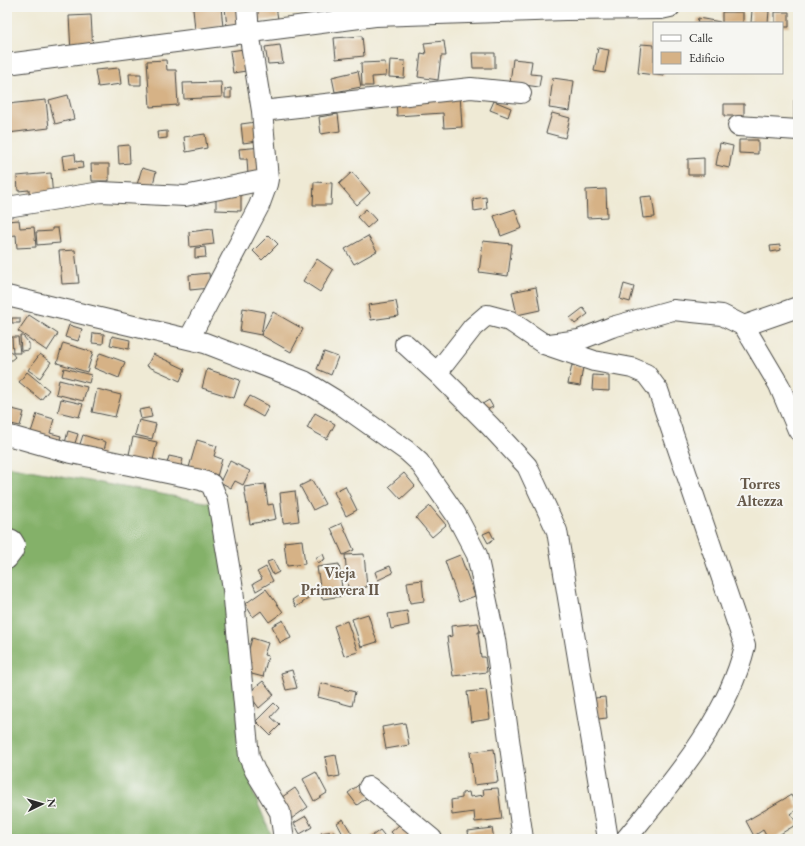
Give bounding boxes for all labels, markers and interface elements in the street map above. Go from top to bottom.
legend [653,22,783,74]
text: Calle [689,30,713,46]
text: Edificio [689,50,725,66]
district label: Torres Altezza [736,474,784,510]
district label: Vieja Primavera II [301,563,380,599]
north arrow [22,784,62,824]
text: N [45,798,59,808]

